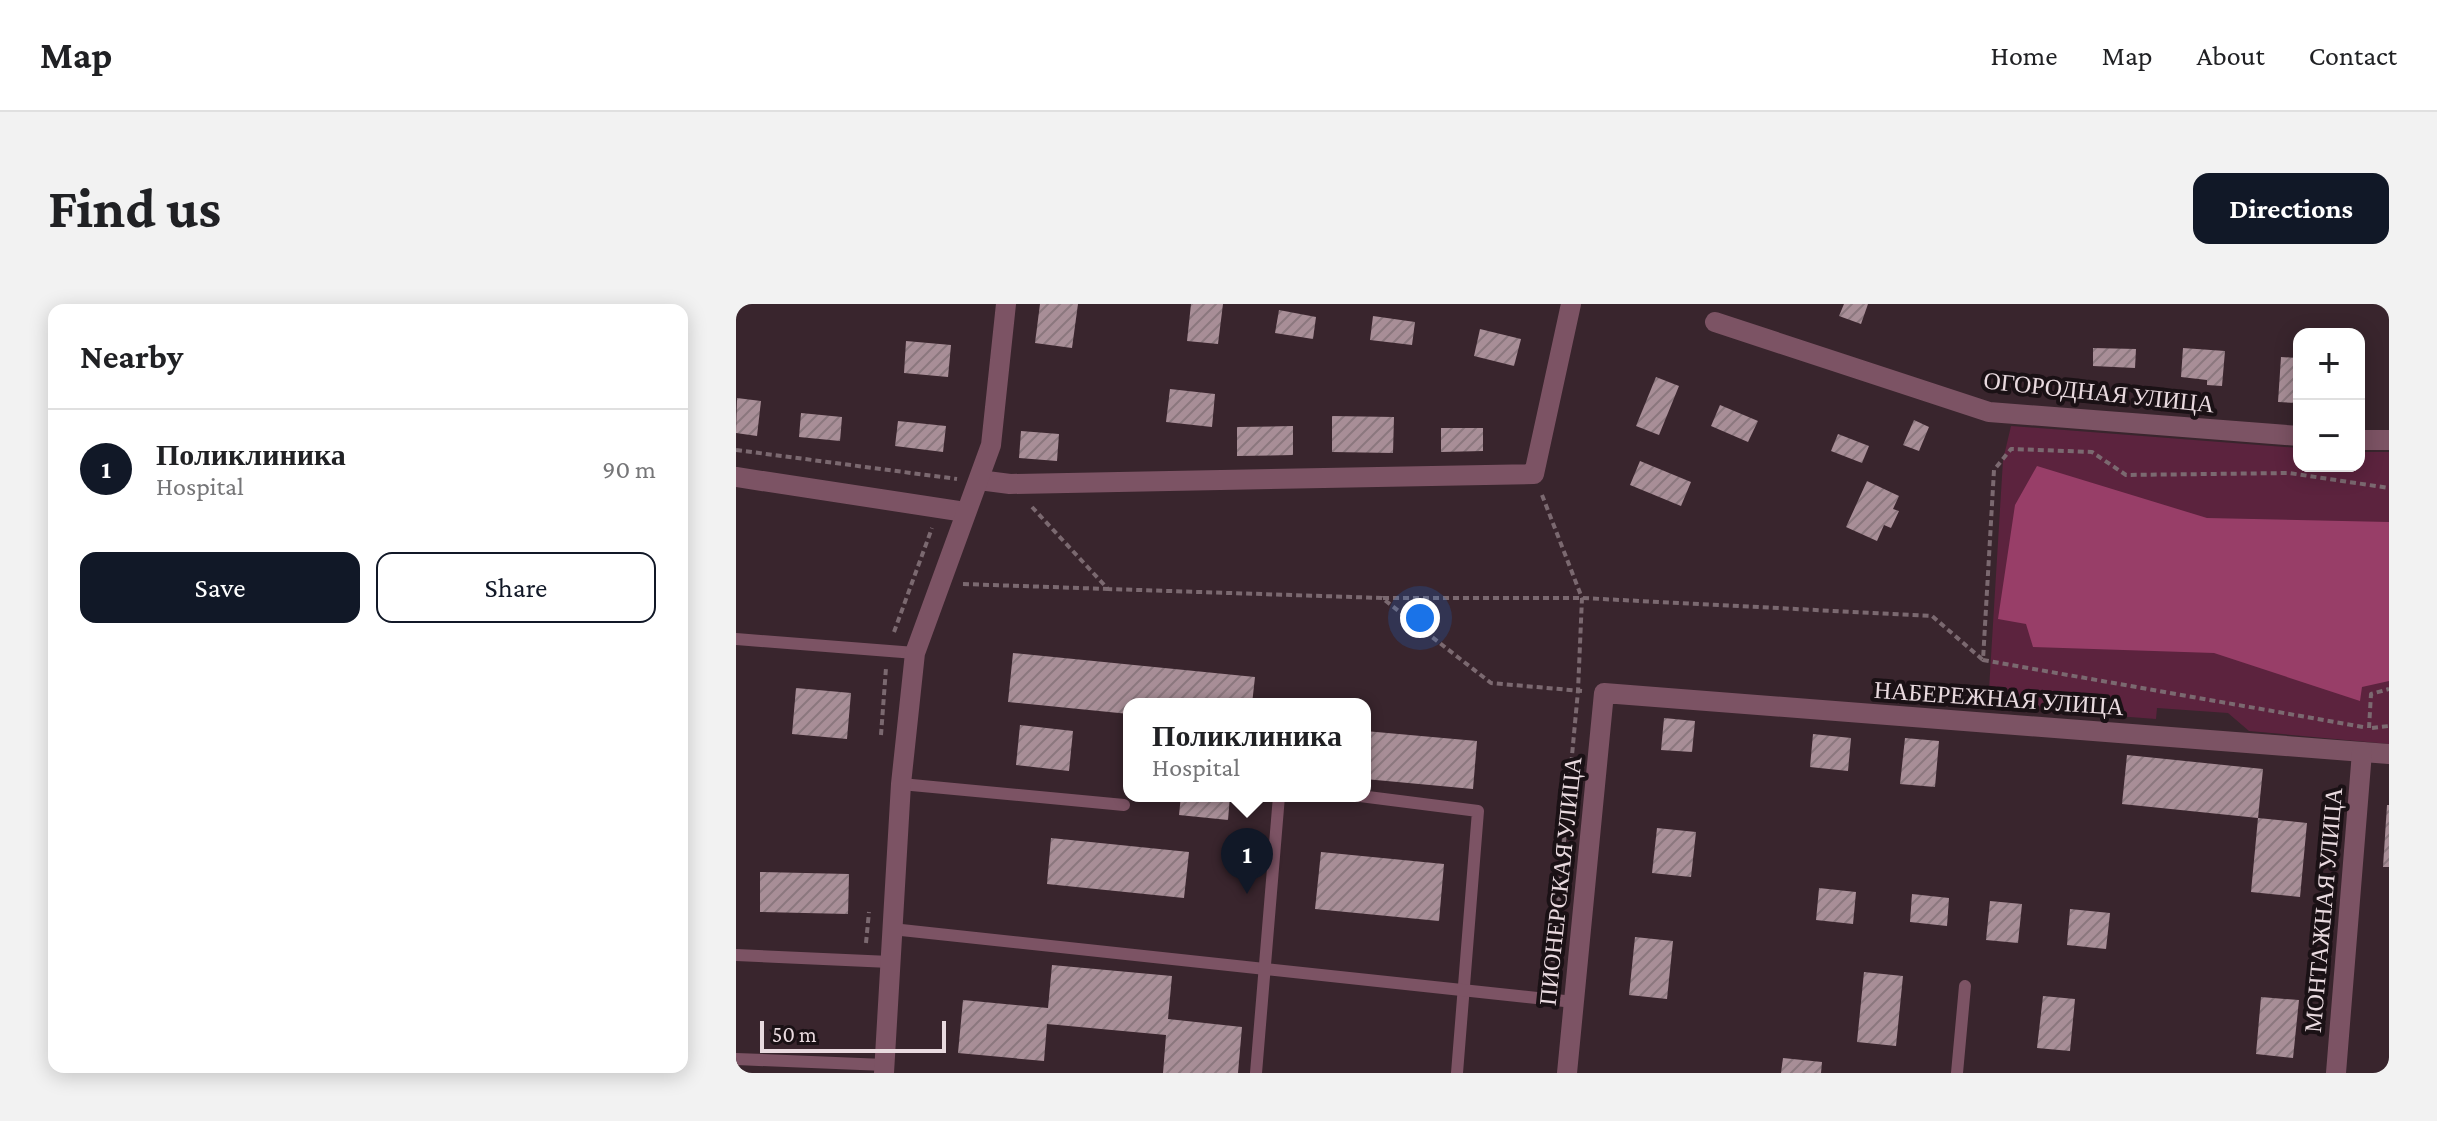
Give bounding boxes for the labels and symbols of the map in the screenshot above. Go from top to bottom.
street label: ОГОРОДНАЯ УЛИЦА [1982,366,2216,418]
your location [1400,598,1440,638]
street label: НАБЕРЕЖНАЯ УЛИЦА [1873,676,2125,720]
street label: ПИОНЕРСКАЯ УЛИЦА [1534,755,1587,1007]
street label: МОНТАЖНАЯ УЛИЦА [2299,786,2347,1034]
pin: 1 [1221,828,1273,894]
scale bar [760,1017,946,1053]

